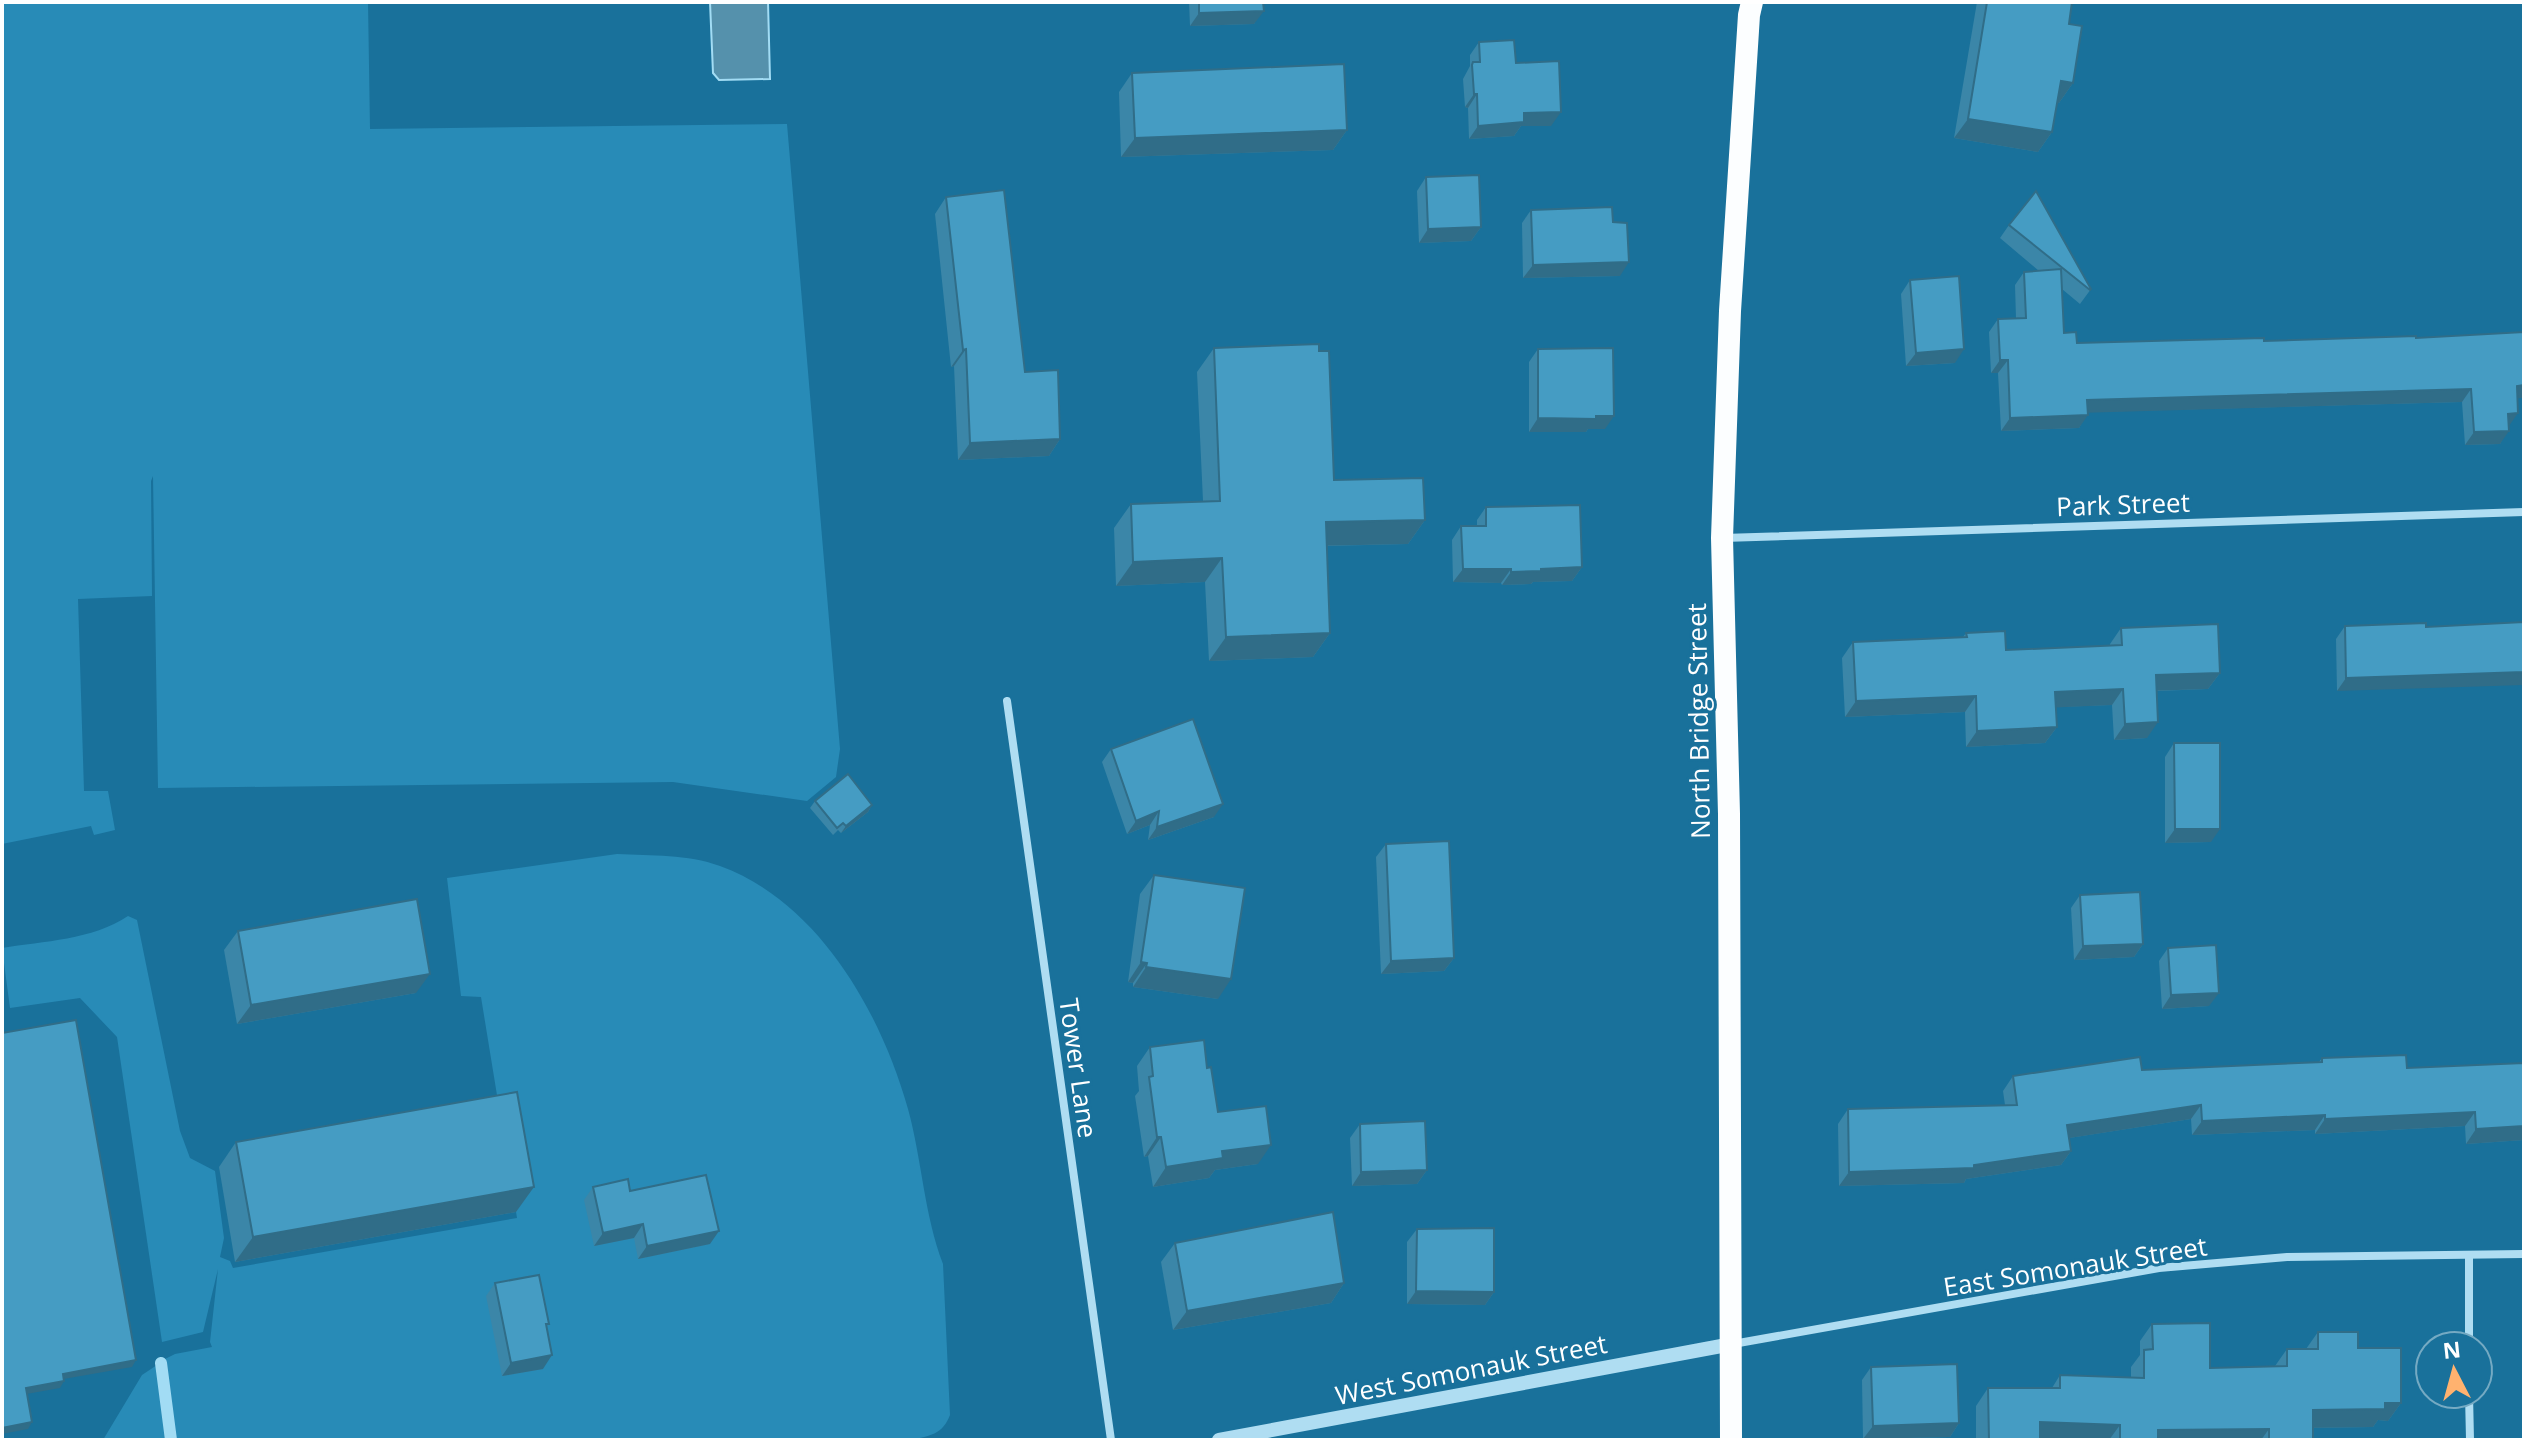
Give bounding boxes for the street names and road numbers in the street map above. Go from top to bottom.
street label: Park Street [2056,484,2190,524]
street label: North Bridge Street [1678,603,1718,839]
street label: Tower Lane [1051,996,1107,1140]
street label: East Somonauk Street [1941,1227,2209,1305]
street label: West Somonauk Street [1332,1325,1610,1413]

